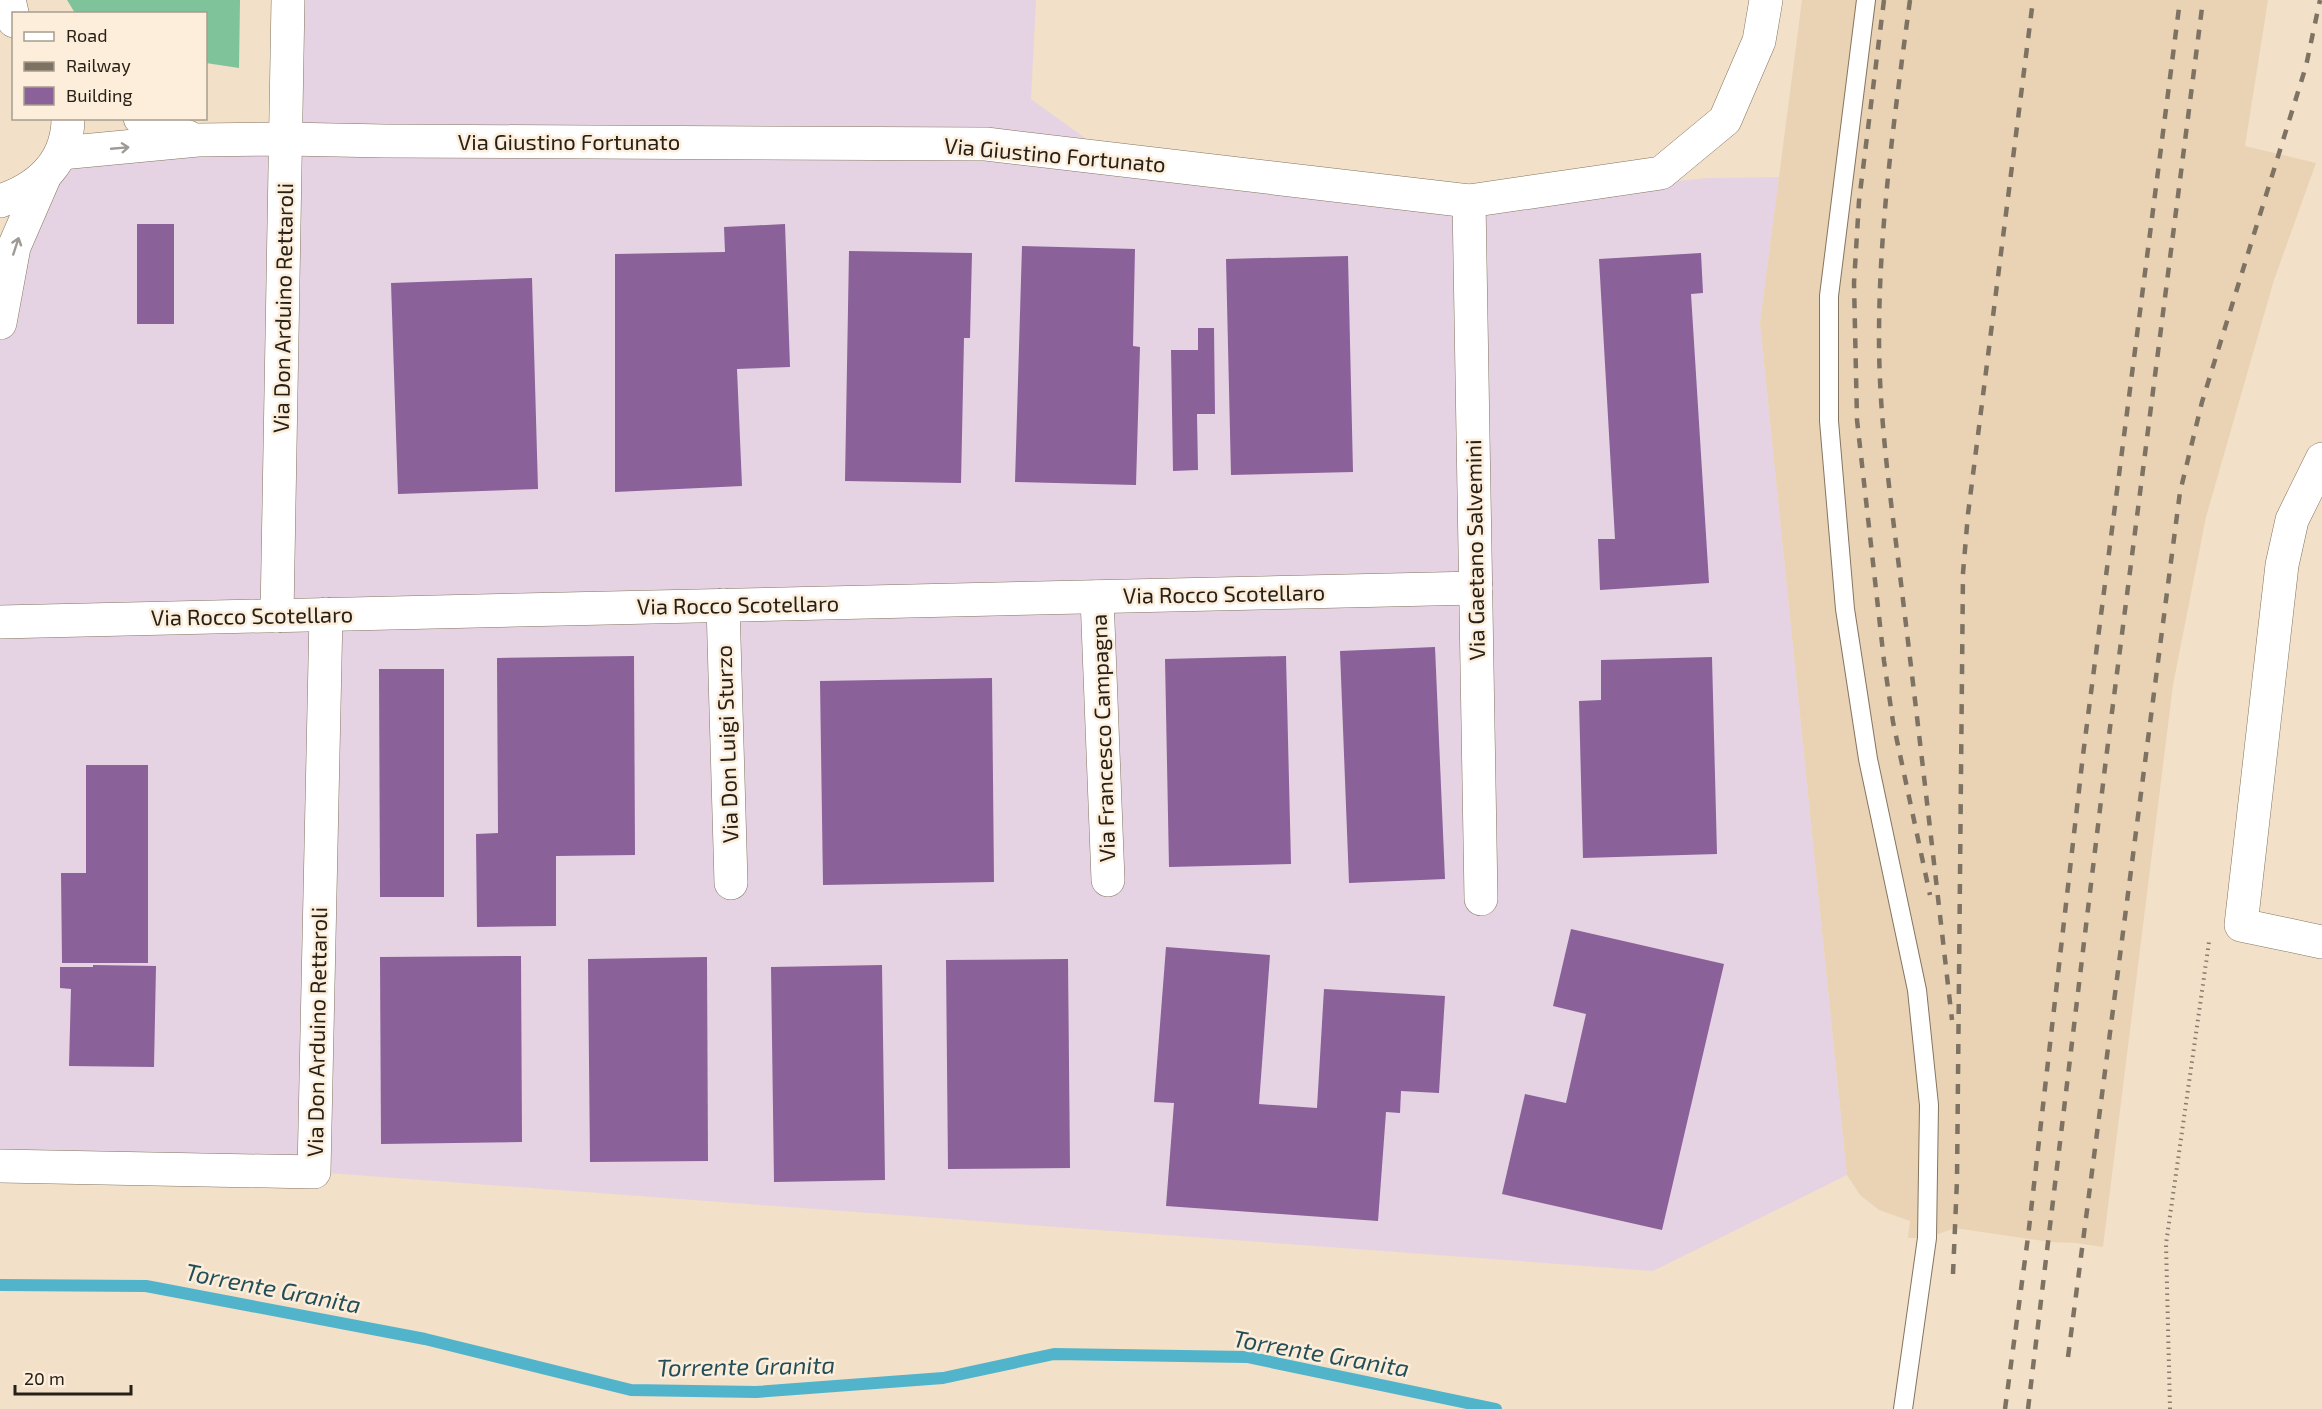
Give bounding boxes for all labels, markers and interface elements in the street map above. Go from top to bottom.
legend [12,12,207,120]
text: Road [66,24,107,46]
text: Railway [66,54,131,76]
text: Building [66,84,133,106]
street label: Via Giustino Fortunato [458,128,680,154]
street label: Via Giustino Fortunato [943,131,1167,177]
one-way arrow [109,142,129,153]
street label: Via Don Arduino Rettaroli [267,183,297,433]
one-way arrow [11,237,22,256]
street label: Via Gaetano Salvemini [1459,439,1489,661]
street label: Via Rocco Scotellaro [1123,578,1325,608]
street label: Via Rocco Scotellaro [637,589,839,619]
street label: Via Rocco Scotellaro [151,600,353,630]
street label: Via Francesco Campagna [1085,613,1119,863]
street label: Via Don Luigi Sturzo [710,645,742,844]
street label: Via Don Arduino Rettaroli [301,907,331,1157]
water label: Torrente Granita [183,1256,364,1319]
water label: Torrente Granita [1231,1323,1412,1382]
water label: Torrente Granita [657,1349,835,1382]
scale bar [15,1358,130,1396]
text: 20 m [24,1367,65,1389]

